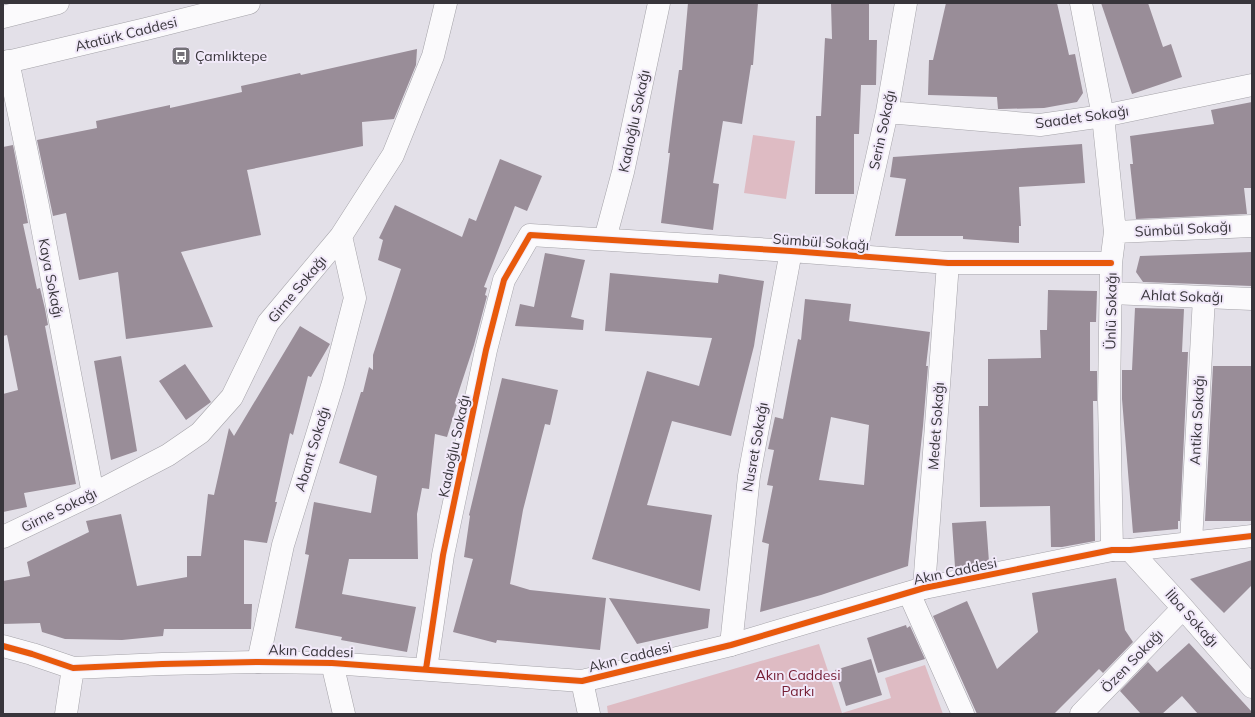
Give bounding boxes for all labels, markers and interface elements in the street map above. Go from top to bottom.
street label: Atatürk Caddesi [73,13,179,55]
bus stop icon: Çamlıktepe [170,45,192,67]
place label: Çamlıktepe [195,47,267,65]
street label: Kadıoğlu Sokağı [614,68,654,174]
street label: Serin Sokağı [865,89,899,171]
street label: Saadet Sokağı [1034,102,1130,132]
street label: Sümbül Sokağı [1134,217,1232,241]
street label: Sümbül Sokağı [772,230,870,254]
street label: Kaya Sokağı [34,237,68,319]
street label: Girne Sokağı [264,252,330,326]
street label: Ünlü Sokağı [1101,272,1121,350]
street label: Ahlat Sokağı [1140,286,1224,306]
street label: Antika Sokağı [1186,375,1208,465]
street label: Medet Sokağı [924,381,948,471]
street label: Kadıoğlu Sokağı [434,393,474,499]
street label: Nusret Sokağı [738,401,772,493]
street label: Abant Sokağı [291,404,333,494]
street label: Girne Sokağı [18,484,100,536]
street label: Akın Caddesi [911,553,999,589]
street label: İlba Sokağı [1161,585,1223,651]
street label: Özen Sokağı [1097,625,1167,697]
street label: Akın Caddesi [587,638,673,676]
street label: Akın Caddesi [268,641,354,661]
park label: Akın Caddesi Parkı [755,666,841,700]

